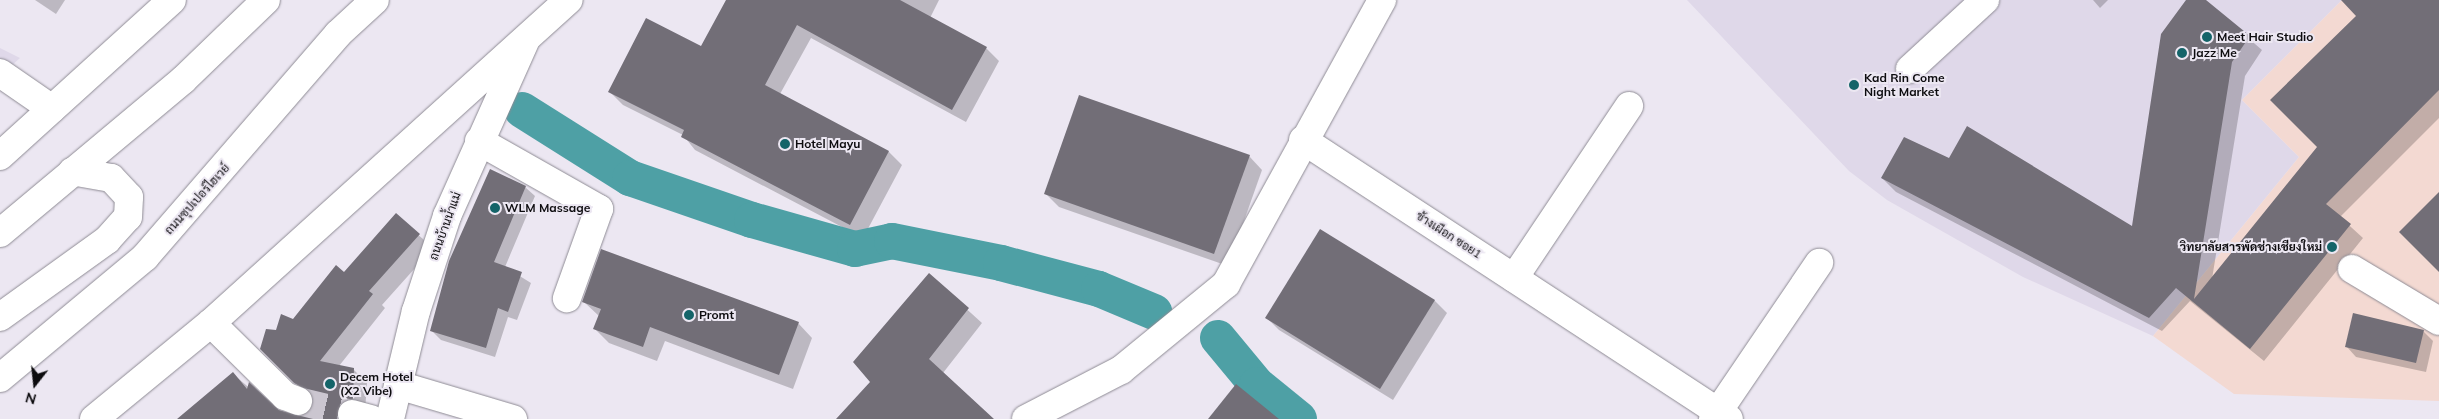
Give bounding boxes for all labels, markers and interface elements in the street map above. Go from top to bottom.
place label: Meet Hair Studio [2217,30,2313,44]
marker: Meet Hair Studio [2201,31,2213,43]
place label: Jazz Me [2192,46,2237,60]
marker: Jazz Me [2176,47,2188,59]
place label: Kad Rin Come Night Market [1864,71,1945,99]
marker: Kad Rin Come Night Market [1848,79,1860,91]
place label: Hotel Mayu [795,137,860,151]
marker: Hotel Mayu [779,138,791,150]
street label: ถนนซุปเปอร์ไฮเวย์ [161,161,233,237]
street label: ถนนบ้านน้ำแม่ [426,190,464,262]
place label: WLM Massage [505,201,590,215]
marker: WLM Massage [489,202,501,214]
street label: ช้างเผือก ซอย1 [1413,208,1485,262]
place label: วิทยาลัยสารพัดช่างเชียงใหม่ [2180,240,2322,254]
marker: วิทยาลัยสารพัดช่างเชียงใหม่ [2326,241,2338,253]
place label: Promt [699,308,734,322]
marker: Promt [683,309,695,321]
north arrow [10,359,60,409]
place label: Decem Hotel (X2 Vibe) [340,370,413,398]
marker: Decem Hotel (X2 Vibe) [324,378,336,390]
text: N [23,388,38,409]

